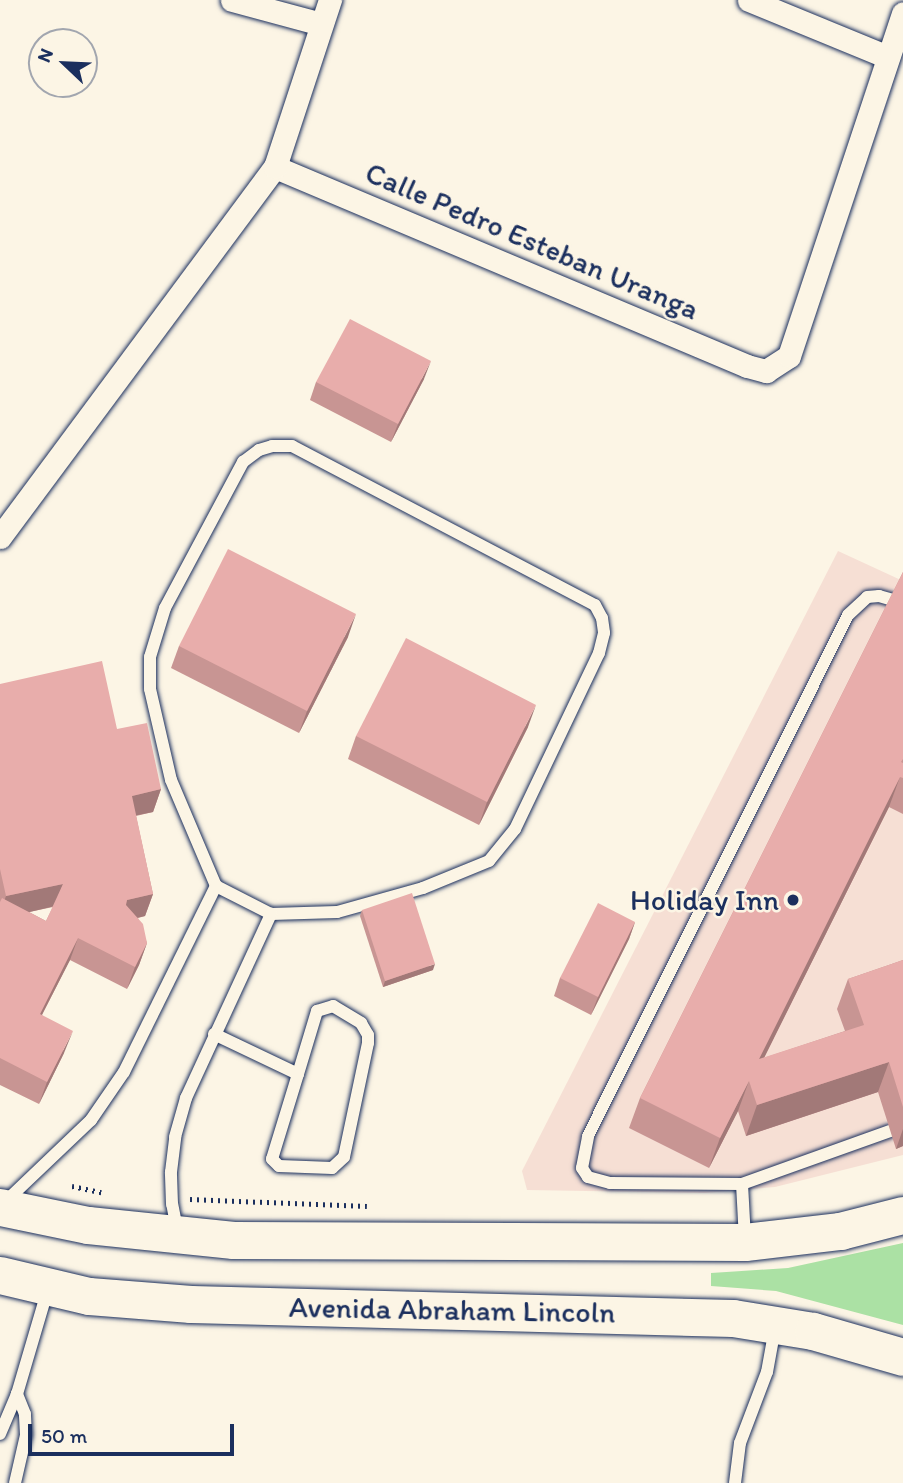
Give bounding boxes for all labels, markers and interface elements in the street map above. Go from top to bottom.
north arrow [28,28,98,98]
text: N [32,45,58,66]
street label: Calle Pedro Esteban Uranga [361,155,703,327]
place label: Holiday Inn [630,882,779,918]
marker: Holiday Inn [785,892,801,908]
street label: Avenida Abraham Lincoln [288,1289,616,1331]
scale bar [32,1410,238,1454]
text: 50 m [41,1423,87,1448]

